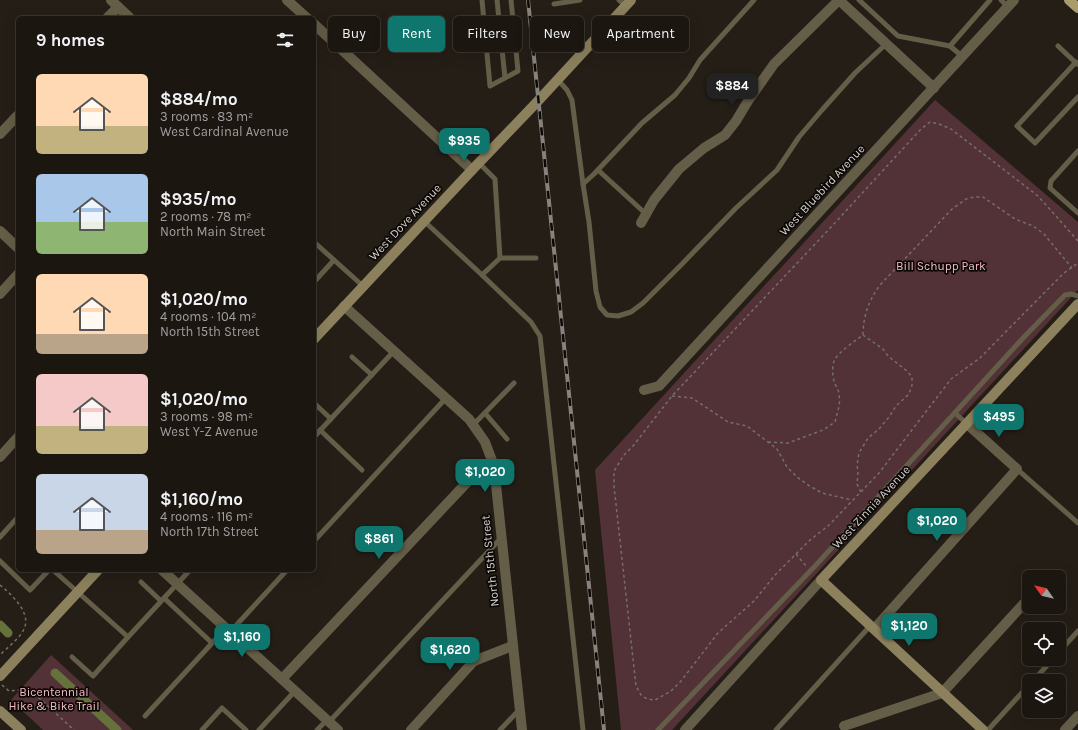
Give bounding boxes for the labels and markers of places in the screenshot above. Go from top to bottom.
pin: $884 [708,73,756,107]
pin: $935 [440,128,488,162]
pin: $495 [975,404,1023,438]
pin: $1,020 [452,459,518,493]
pin: $1,020 [904,508,970,542]
pin: $861 [355,526,403,560]
pin: $1,120 [876,613,942,647]
pin: $1,160 [209,624,275,658]
pin: $1,620 [417,637,483,671]

